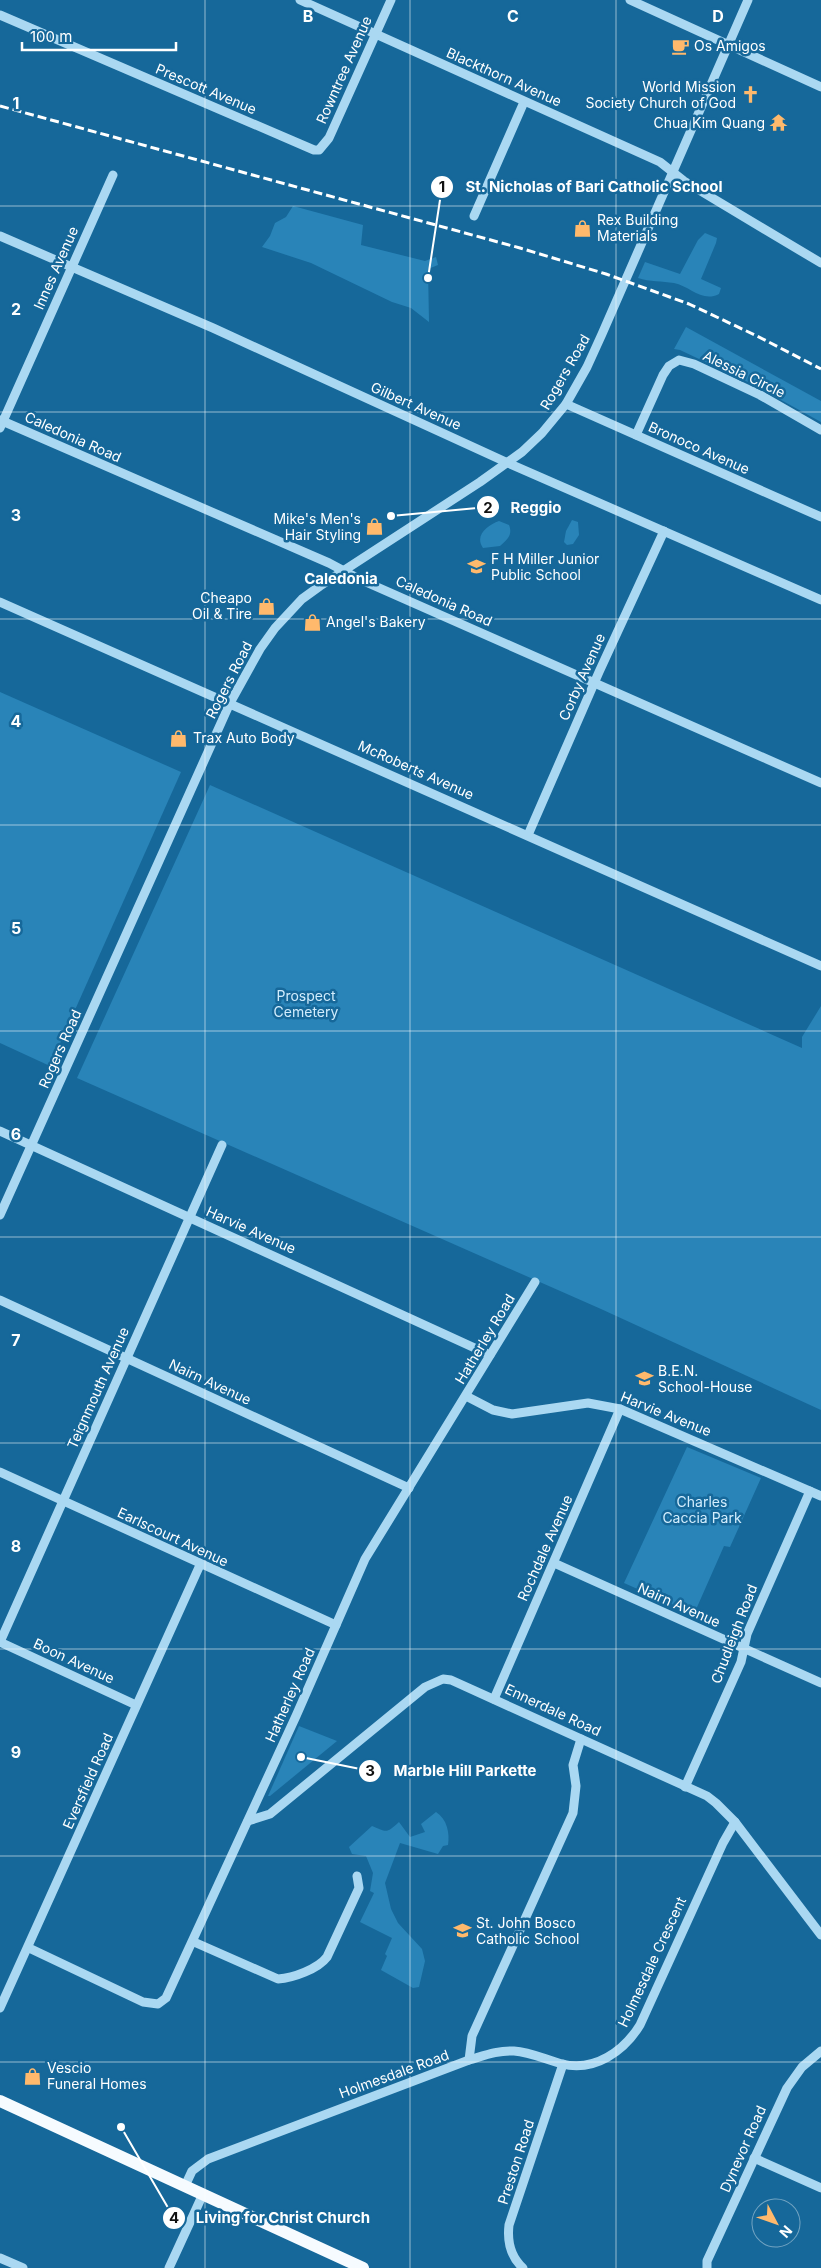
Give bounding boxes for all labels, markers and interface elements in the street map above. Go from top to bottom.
text: B [303,6,313,26]
text: C [507,6,519,26]
text: D [712,6,724,26]
street label: Rowntree Avenue [312,13,375,126]
scale bar [22,20,176,52]
text: 100 m [30,27,72,46]
cafe icon: Os Amigos [670,36,690,56]
place label: Os Amigos [694,37,766,54]
street label: Blackthorn Avenue [444,44,564,110]
street label: Prescott Avenue [153,60,259,117]
place label: World Mission Society Church of God [585,78,736,111]
church icon: World Mission Society Church of God [740,85,760,105]
text: 1 [13,93,19,113]
temple icon: Chua Kim Quang [769,113,789,133]
place label: Chua Kim Quang [653,114,765,131]
callout: St. Nicholas of Bari Catholic School [430,172,732,202]
text: 1 [439,177,445,196]
text: St. Nicholas of Bari Catholic School [465,177,723,196]
place label: Rex Building Materials [597,211,678,244]
shop icon: Rex Building Materials [573,218,593,238]
street label: Innes Avenue [30,224,81,312]
text: 2 [11,299,21,319]
street label: Rogers Road [536,331,593,413]
street label: Alessia Circle [700,346,788,401]
street label: Gilbert Avenue [368,378,464,433]
street label: Caledonia Road [22,408,124,465]
street label: Bronoco Avenue [646,418,752,477]
callout: Reggio [476,492,572,522]
text: 2 [483,498,493,517]
text: Reggio [511,498,561,517]
text: 3 [11,505,21,525]
place label: Mike's Men's Hair Styling [273,510,361,543]
shop icon: Mike's Men's Hair Styling [365,517,385,537]
place label: F H Miller Junior Public School [491,550,599,583]
school or university icon: F H Miller Junior Public School [467,557,487,577]
district label: Caledonia [304,569,378,588]
street label: Caledonia Road [393,572,495,629]
place label: Cheapo Oil & Tire [192,589,252,622]
shop icon: Cheapo Oil & Tire [256,596,276,616]
shop icon: Angel's Bakery [302,612,322,632]
place label: Angel's Bakery [326,613,426,630]
street label: Corby Avenue [555,631,608,723]
street label: Rogers Road [202,638,255,721]
text: 4 [11,711,22,731]
shop icon: Trax Auto Body [169,728,189,748]
place label: Trax Auto Body [193,729,295,746]
street label: McRoberts Avenue [356,736,477,803]
text: 5 [11,918,21,938]
park label: Prospect Cemetery [274,987,339,1020]
street label: Rogers Road [35,1007,84,1091]
text: 6 [11,1124,21,1144]
street label: Harvie Avenue [204,1202,299,1257]
street label: Hatherley Road [451,1291,518,1387]
street label: Teignmouth Avenue [63,1324,132,1451]
text: 7 [11,1330,21,1350]
street label: Nairn Avenue [166,1355,254,1408]
place label: B.E.N. School-House [658,1362,753,1395]
school or university icon: B.E.N. School-House [634,1369,654,1389]
street label: Harvie Avenue [618,1388,714,1439]
street label: Rochdale Avenue [513,1492,576,1604]
park label: Charles Caccia Park [662,1493,742,1526]
street label: Earlscourt Avenue [115,1503,231,1570]
text: 8 [11,1536,21,1556]
street label: Nairn Avenue [635,1579,723,1630]
street label: Chudleigh Road [707,1582,760,1686]
street label: Boon Avenue [31,1634,117,1687]
street label: Hatherley Road [261,1645,318,1745]
street label: Ennerdale Road [503,1680,604,1739]
street label: Eversfield Road [59,1730,116,1831]
text: 9 [11,1742,21,1762]
callout: Marble Hill Parkette [358,1756,546,1786]
text: 3 [365,1761,375,1780]
text: Marble Hill Parkette [393,1761,537,1780]
street label: Holmesdale Crescent [614,1894,689,2030]
place label: St. John Bosco Catholic School [476,1914,580,1947]
school or university icon: St. John Bosco Catholic School [452,1921,472,1941]
street label: Holmesdale Road [337,2046,451,2101]
place label: Vescio Funeral Homes [47,2059,147,2092]
shop icon: Vescio Funeral Homes [23,2066,43,2086]
street label: Dynevor Road [716,2103,769,2195]
street label: Preston Road [494,2117,537,2206]
north arrow [751,2198,801,2248]
callout: Living for Christ Church [161,2203,381,2233]
text: 4 [169,2208,179,2227]
text: Living for Christ Church [196,2208,370,2227]
text: N [776,2222,796,2241]

